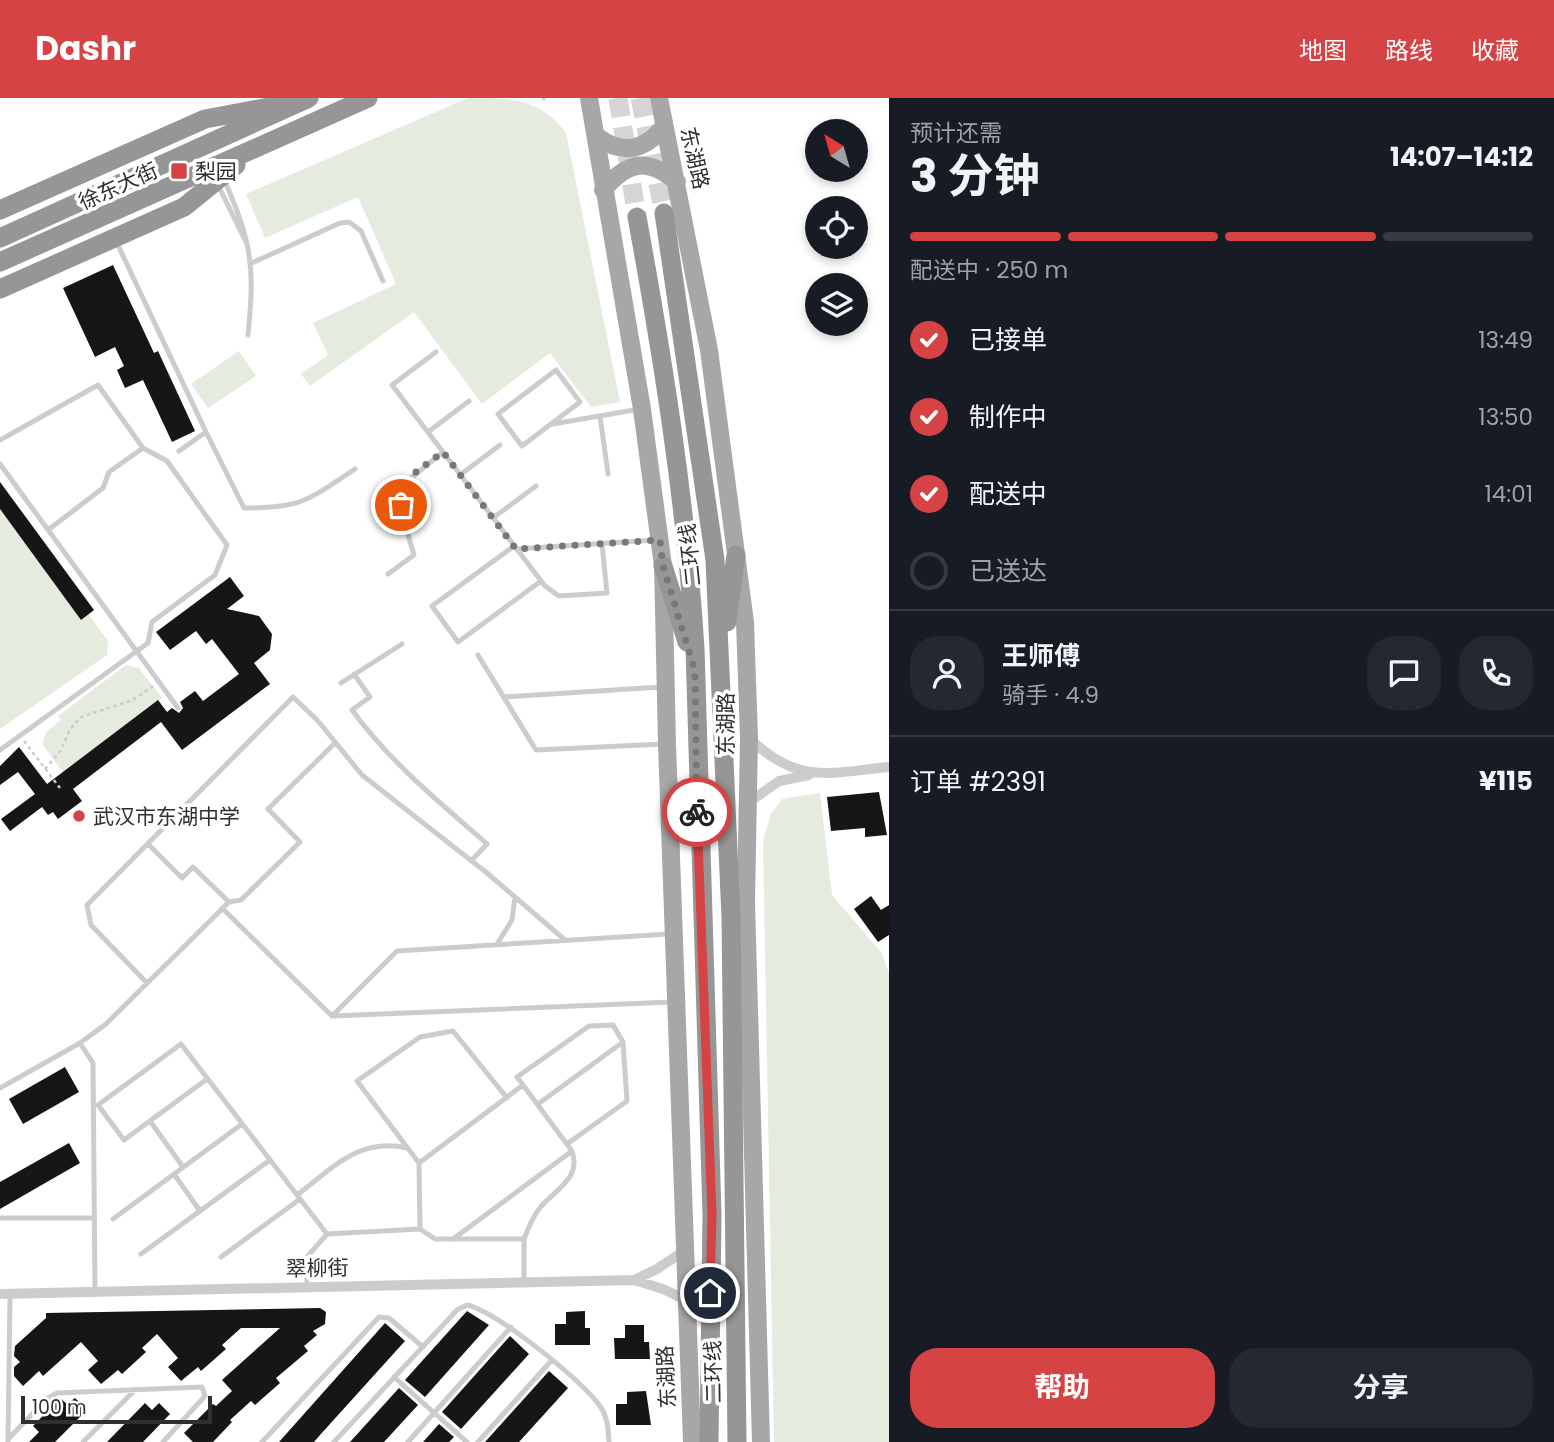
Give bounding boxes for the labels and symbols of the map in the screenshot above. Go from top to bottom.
north arrow [805,119,868,182]
street label: 东湖路 [674,124,716,192]
street label: 徐东大街 [74,156,162,216]
place label: 梨园 [195,157,237,186]
marker: 梨园 [169,161,189,181]
pin [371,475,431,535]
street label: 二环线 [672,522,708,588]
street label: 东湖路 [711,693,740,756]
courier [662,777,732,847]
place label: 武汉市东湖中学 [93,802,240,831]
marker: 武汉市东湖中学 [71,808,87,824]
street label: 翠柳街 [285,1253,349,1283]
pin [680,1263,740,1323]
street label: 二环线 [698,1340,728,1404]
street label: 东湖路 [650,1345,682,1409]
scale bar [21,1393,212,1425]

